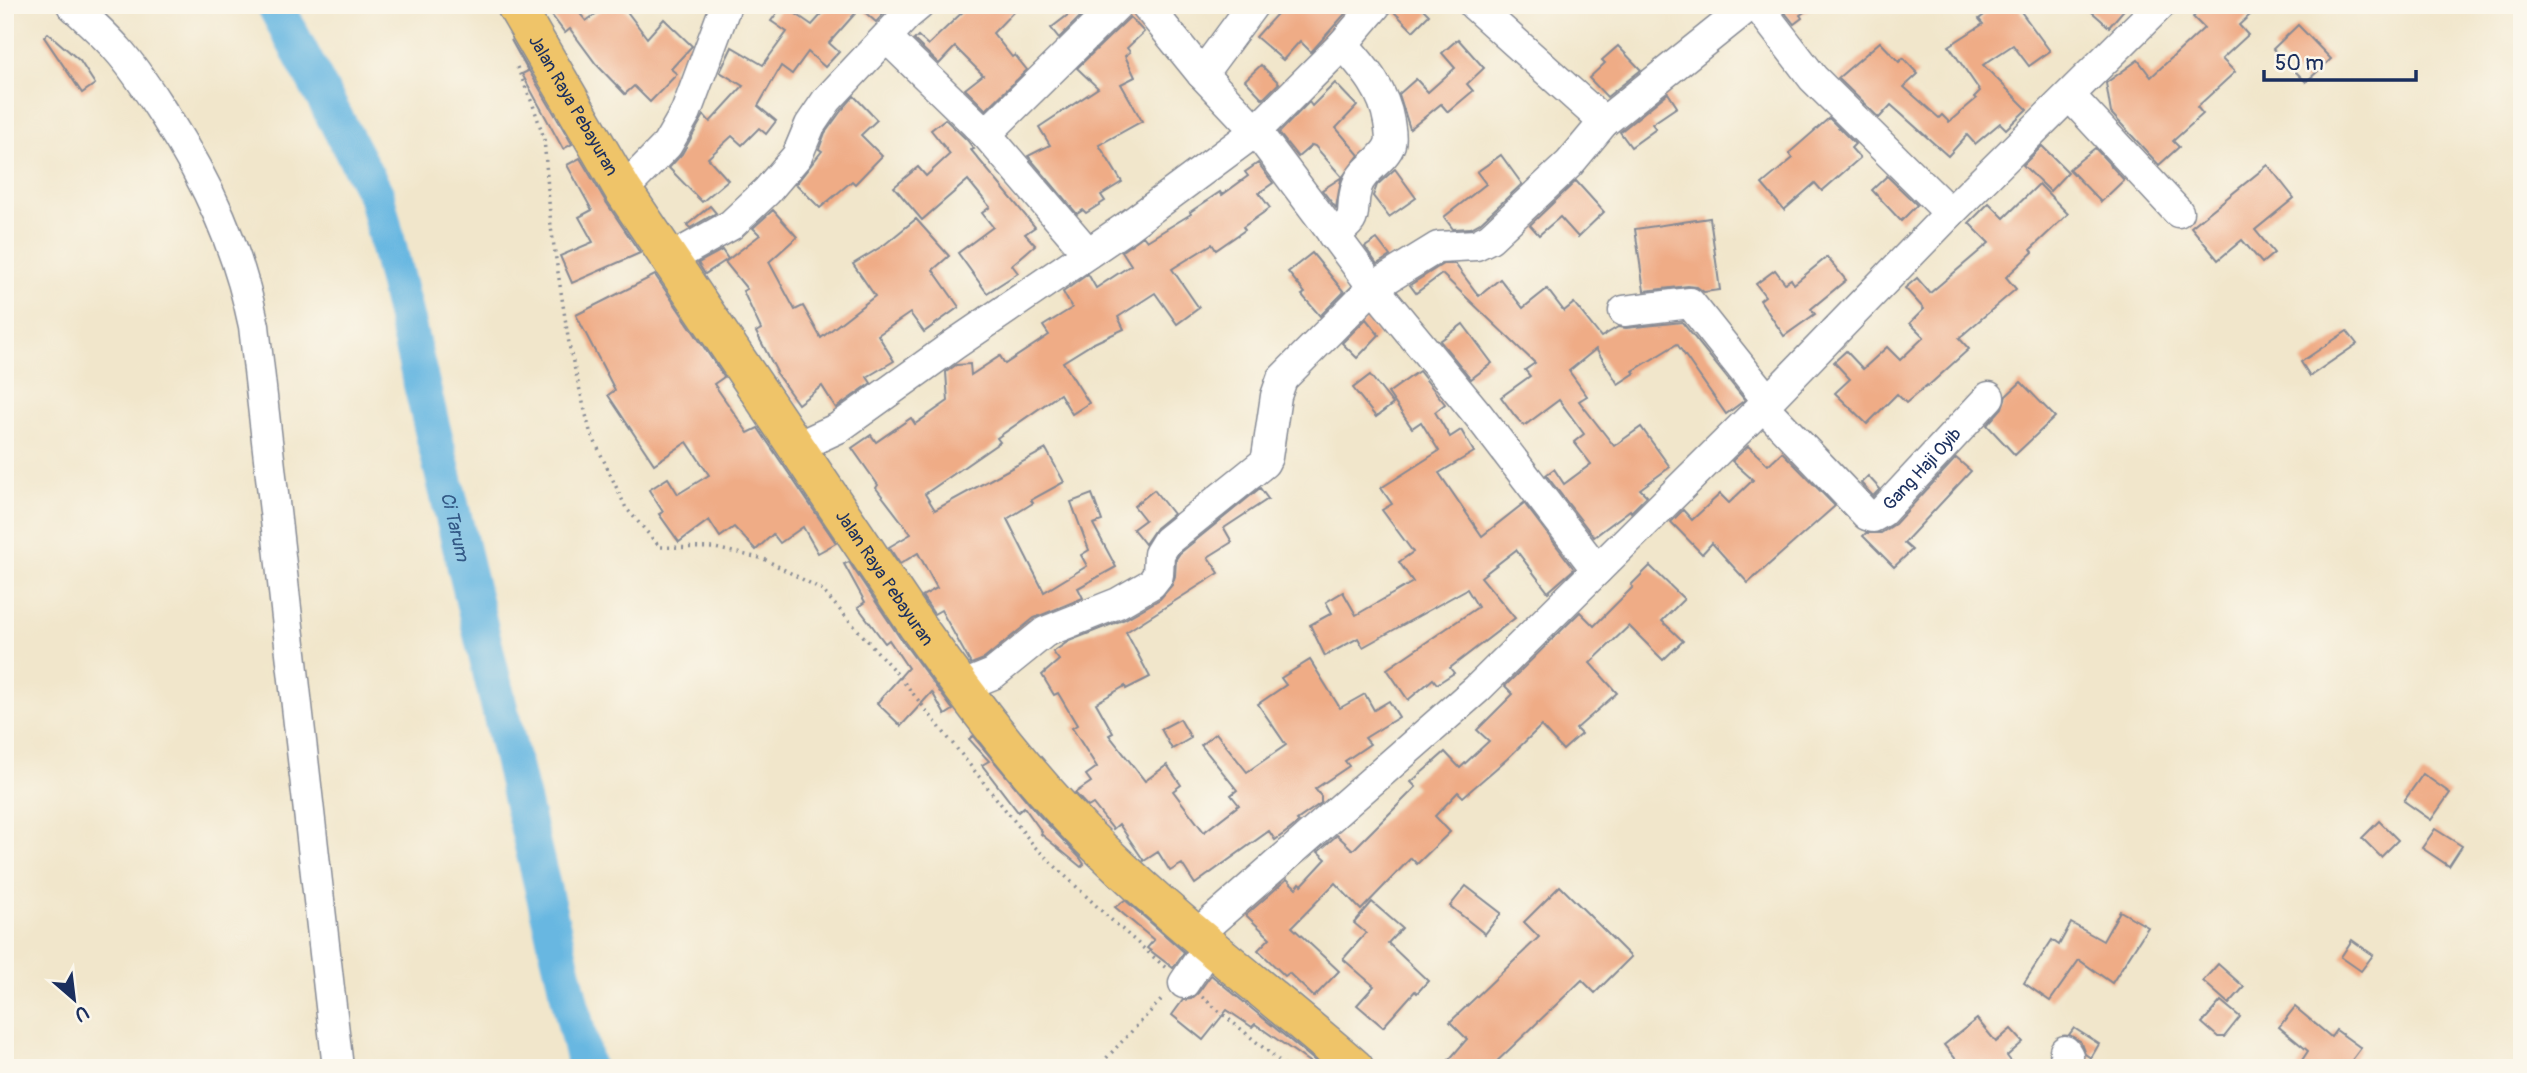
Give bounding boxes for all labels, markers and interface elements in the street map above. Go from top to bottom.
street label: Jalan Raya Pebayuran [523,31,623,180]
scale bar [2264,38,2417,82]
text: 50 m [2275,50,2324,77]
street label: Gang Haji Oyib [1878,423,1967,516]
water label: Ci Tarum [435,490,475,565]
street label: Jalan Raya Pebayuran [830,506,939,650]
north arrow [38,964,108,1034]
text: U [70,1000,93,1027]

